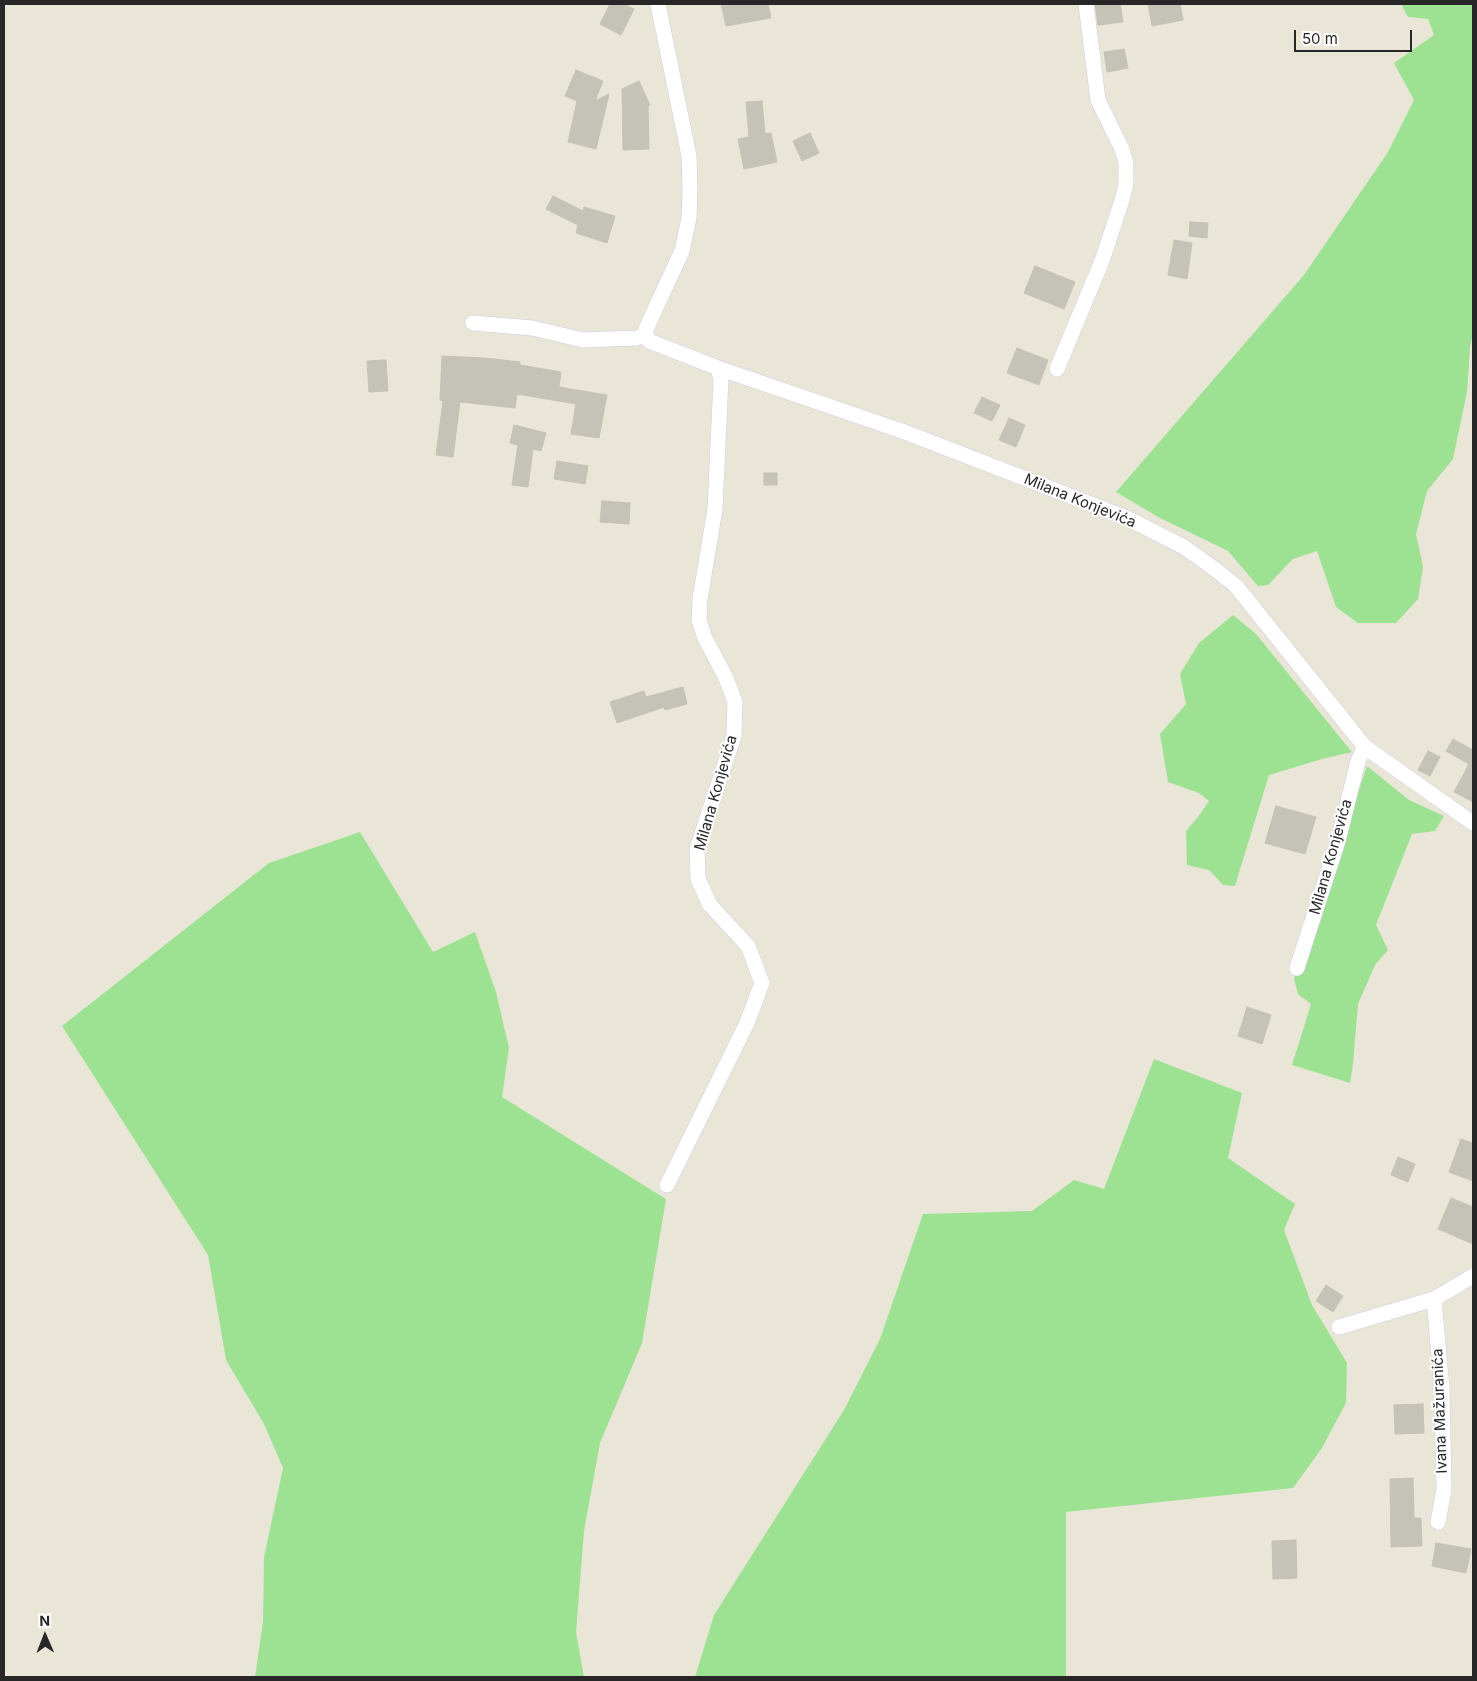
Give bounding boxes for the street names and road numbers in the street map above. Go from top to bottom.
street label: Milana Konjevića [1021,470,1139,532]
street label: Milana Konjevića [691,733,741,853]
street label: Milana Konjevića [1306,797,1356,917]
street label: Ivana Mažuranića [1429,1348,1451,1474]

